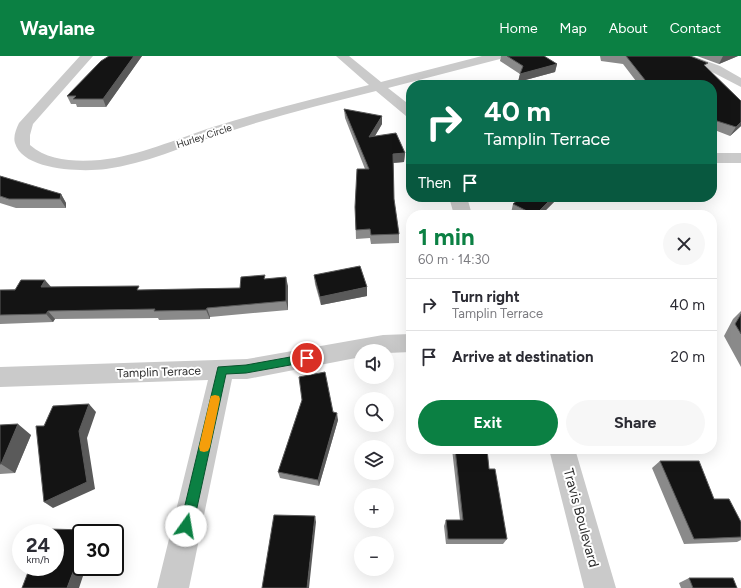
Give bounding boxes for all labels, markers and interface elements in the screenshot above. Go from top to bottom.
text: Waylane [20,17,95,40]
text: Home [499,20,538,37]
text: Map [560,20,587,37]
text: About [609,20,648,37]
text: Contact [670,20,721,37]
text: 40 m [484,94,551,128]
icon: right [418,96,470,148]
street label: Hurley Circle [175,121,234,151]
text: Tamplin Terrace [484,128,610,150]
icon: arrive [459,172,481,194]
text: Then [418,174,451,192]
text: 1 min [418,222,475,251]
button: close [663,223,705,265]
text: 60 m · 14:30 [418,252,490,267]
text: Turn right [452,288,520,306]
icon: right [418,294,440,316]
text: 40 m [670,296,705,314]
text: Tamplin Terrace [452,306,543,321]
pin [290,341,324,375]
map controls [354,344,394,576]
button: sound [354,344,394,384]
icon: arrive [418,346,440,368]
icon: arrive [296,347,318,369]
text: Arrive at destination [452,348,593,366]
text: 20 m [671,348,705,366]
street label: Tamplin Terrace [117,364,202,380]
button: search [354,392,394,432]
button: Exit [418,400,558,446]
button: Share [566,400,705,446]
button: layers [354,440,394,480]
street label: Travis Boulevard [560,467,602,569]
button: + [354,488,394,528]
position arrow [165,505,207,547]
speed limit sign: 30 [72,524,124,576]
text: 24 [26,533,50,557]
button: − [354,536,394,576]
text: km/h [27,553,49,566]

